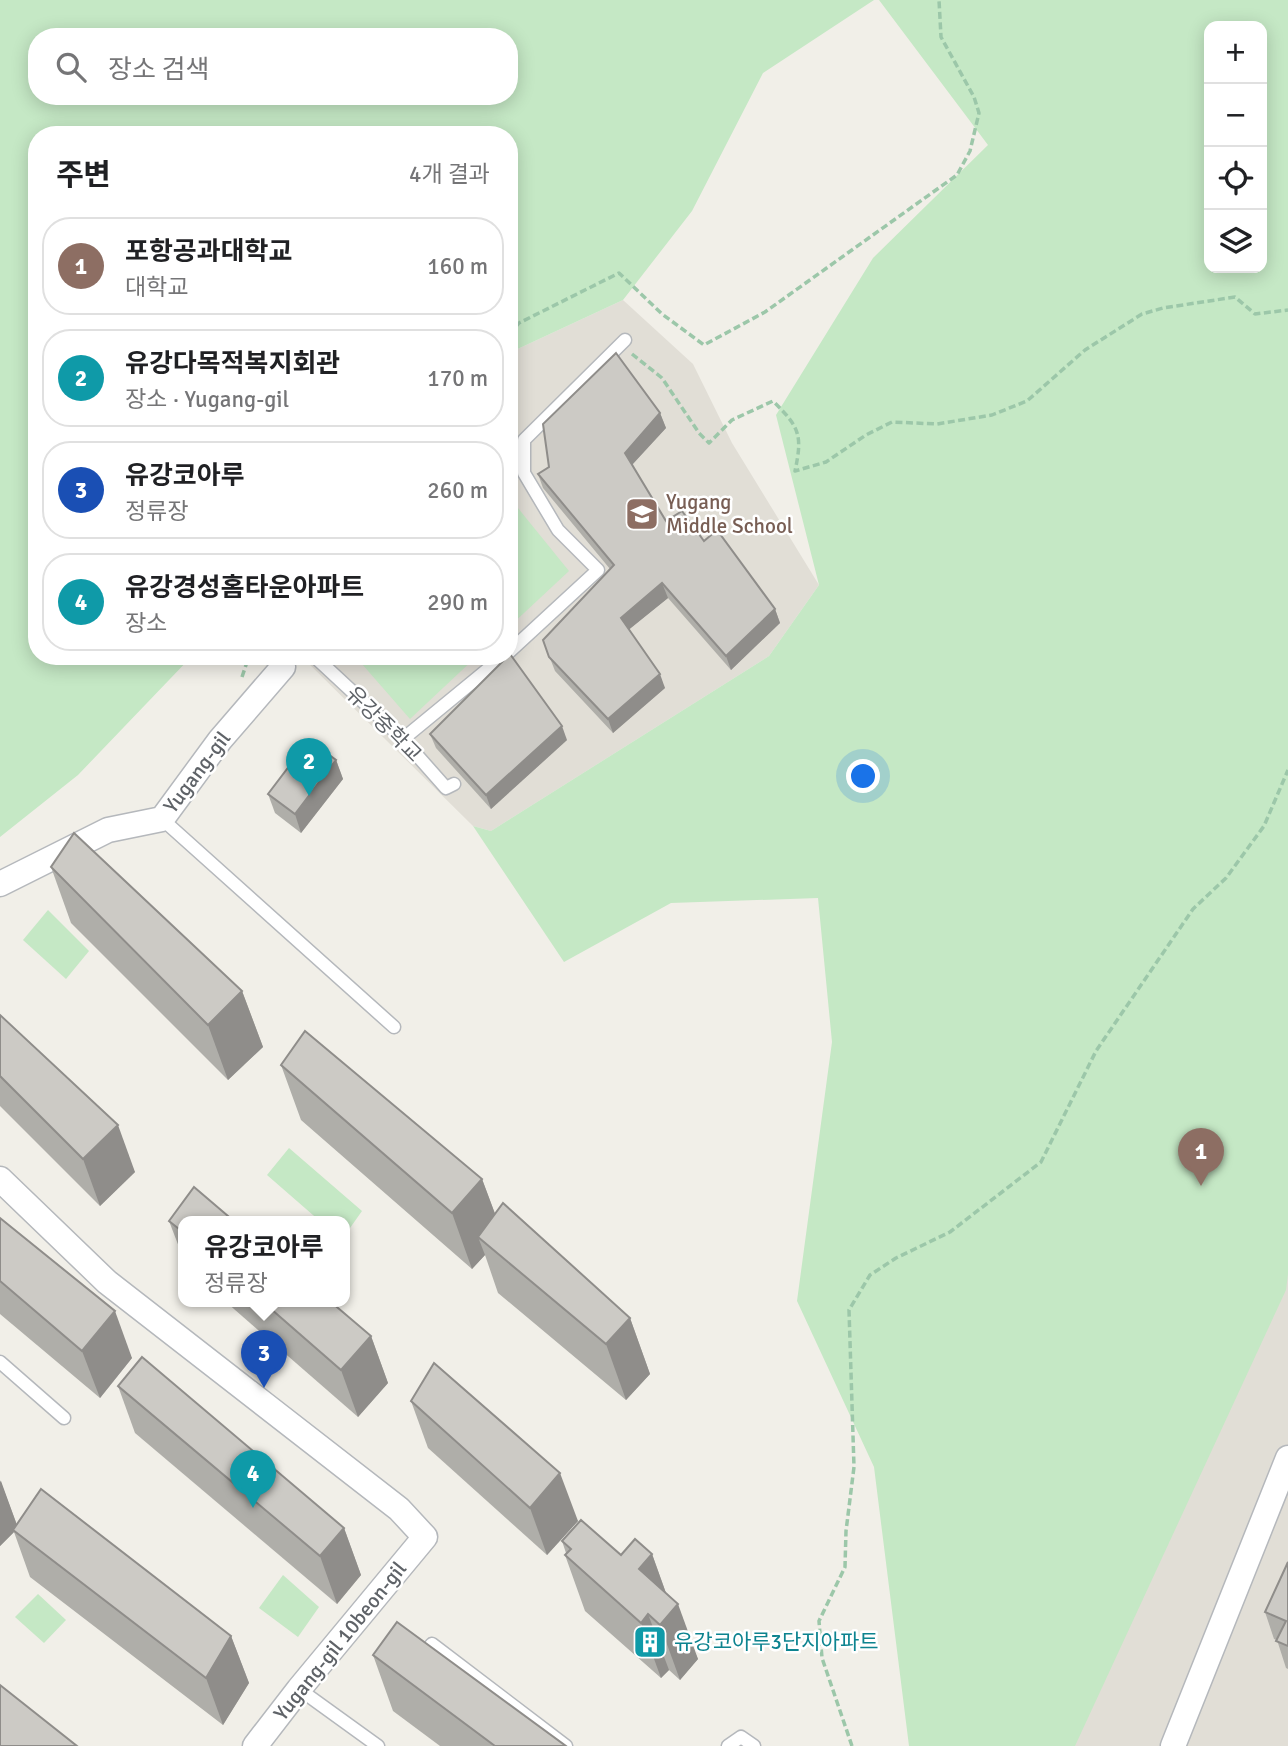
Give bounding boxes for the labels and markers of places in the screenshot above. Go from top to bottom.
place label: Yugang Middle School [666,489,793,539]
school or university icon: Yugang Middle School [623,495,661,533]
pin: 2 [286,738,332,796]
pin: 1 [1178,1128,1224,1186]
pin: 3 [241,1330,287,1388]
pin: 4 [230,1450,276,1508]
building icon: 유강코아루3단지아파트 [631,1623,669,1661]
place label: 유강코아루3단지아파트 [674,1629,879,1655]

